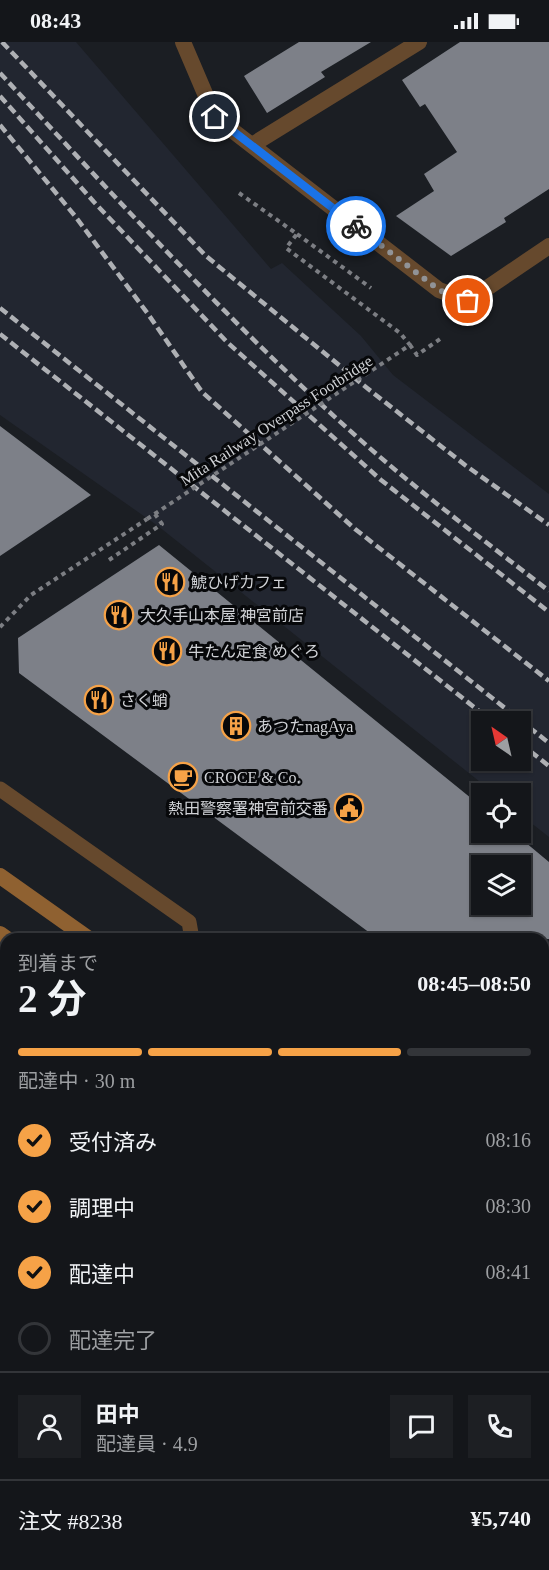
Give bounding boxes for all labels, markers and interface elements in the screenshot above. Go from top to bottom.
text: 08:43 [30,8,81,33]
pin [189,91,240,142]
icon: home [198,100,231,133]
courier [326,196,386,256]
icon: bike [340,210,373,243]
pin [442,275,493,326]
icon: bag [451,284,484,317]
street label: Mita Railway Overpass Footbridge [177,352,376,490]
restaurant icon: 鯱ひげカフェ [154,566,186,598]
place label: 鯱ひげカフェ [191,574,287,591]
restaurant icon: 大久手山本屋 神宮前店 [103,599,135,631]
place label: 大久手山本屋 神宮前店 [140,607,304,624]
restaurant icon: 牛たん定食 めぐろ [151,635,183,667]
place label: 牛たん定食 めぐろ [188,643,320,660]
restaurant icon: さく蛸 [83,684,115,716]
place label: さく蛸 [120,692,168,709]
building icon: あつたnagAya [220,710,252,742]
north arrow [471,711,531,771]
map controls [471,711,531,915]
place label: あつたnagAya [257,718,353,736]
cafe icon: CROCE & Co. [167,761,199,793]
place label: CROCE & Co. [204,769,300,786]
button: locate [471,783,531,843]
public building icon: 熱田警察署神宮前交番 [333,792,365,824]
place label: 熱田警察署神宮前交番 [168,800,328,817]
button: layers [471,855,531,915]
text: 到着まで [18,952,98,974]
text: 08:45–08:50 [417,971,531,996]
text: 2 分 [18,977,86,1020]
text: 配達中 · 30 m [18,1070,135,1092]
icon: check [18,1124,51,1157]
text: 08:16 [485,1129,531,1151]
text: 受付済み [69,1130,157,1155]
icon: check [18,1190,51,1223]
text: 08:30 [485,1195,531,1217]
text: 調理中 [69,1196,135,1221]
icon: check [18,1256,51,1289]
text: 08:41 [485,1261,531,1283]
text: 配達中 [69,1262,135,1287]
text: 配達完了 [69,1328,157,1353]
button: person [18,1395,81,1458]
button: chat [390,1395,453,1458]
button: phone [468,1395,531,1458]
text: 田中 [96,1402,140,1427]
text: 配達員 · 4.9 [96,1433,198,1455]
text: ¥5,740 [471,1506,531,1531]
text: 注文 #8238 [18,1509,123,1534]

